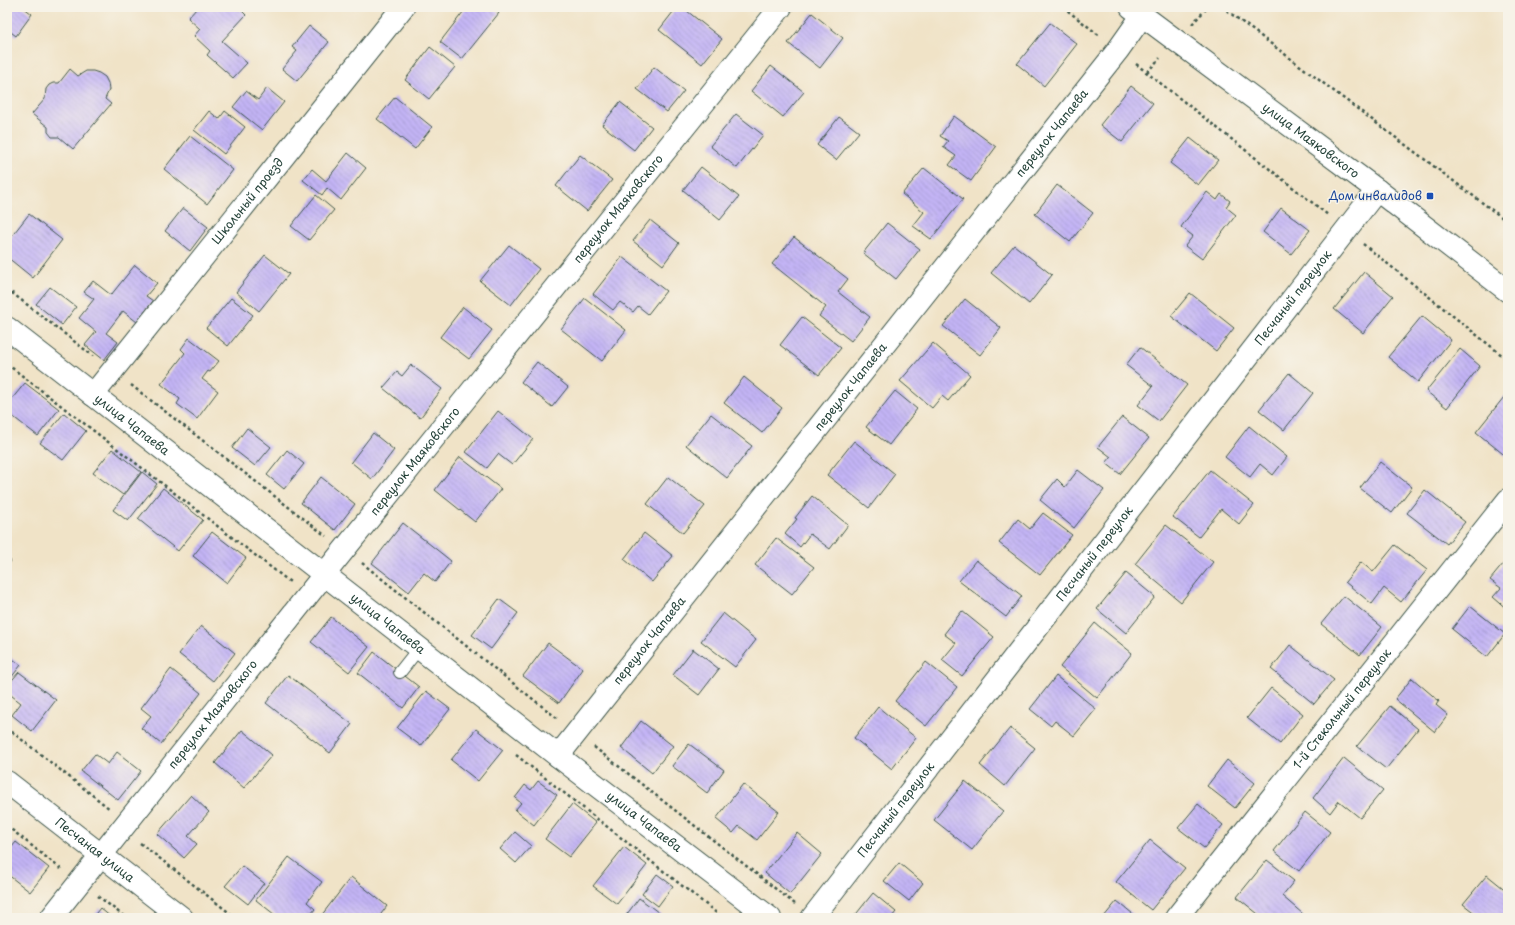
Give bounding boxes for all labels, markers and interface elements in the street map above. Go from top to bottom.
street label: переулок Чапаева [1011,84,1092,180]
street label: улица Маяковского [1259,98,1364,182]
street label: переулок Маяковского [568,150,667,267]
street label: Школьный проезд [207,153,287,248]
place label: Дом инвалидов [1328,186,1422,204]
marker: Дом инвалидов [1425,191,1435,201]
street label: Песчаный переулок [1250,245,1336,349]
street label: переулок Чапаева [809,338,891,434]
street label: улица Чапаева [91,389,174,459]
street label: переулок Маяковского [365,403,464,519]
street label: Песчаный переулок [1051,501,1137,605]
street label: улица Чапаева [347,588,430,658]
street label: переулок Чапаева [608,592,690,688]
street label: 1-й Стекольный переулок [1288,644,1395,772]
street label: переулок Маяковского [163,655,261,772]
street label: Песчаный переулок [852,757,938,861]
street label: улица Чапаева [603,786,687,856]
street label: Песчаная улица [52,813,139,886]

